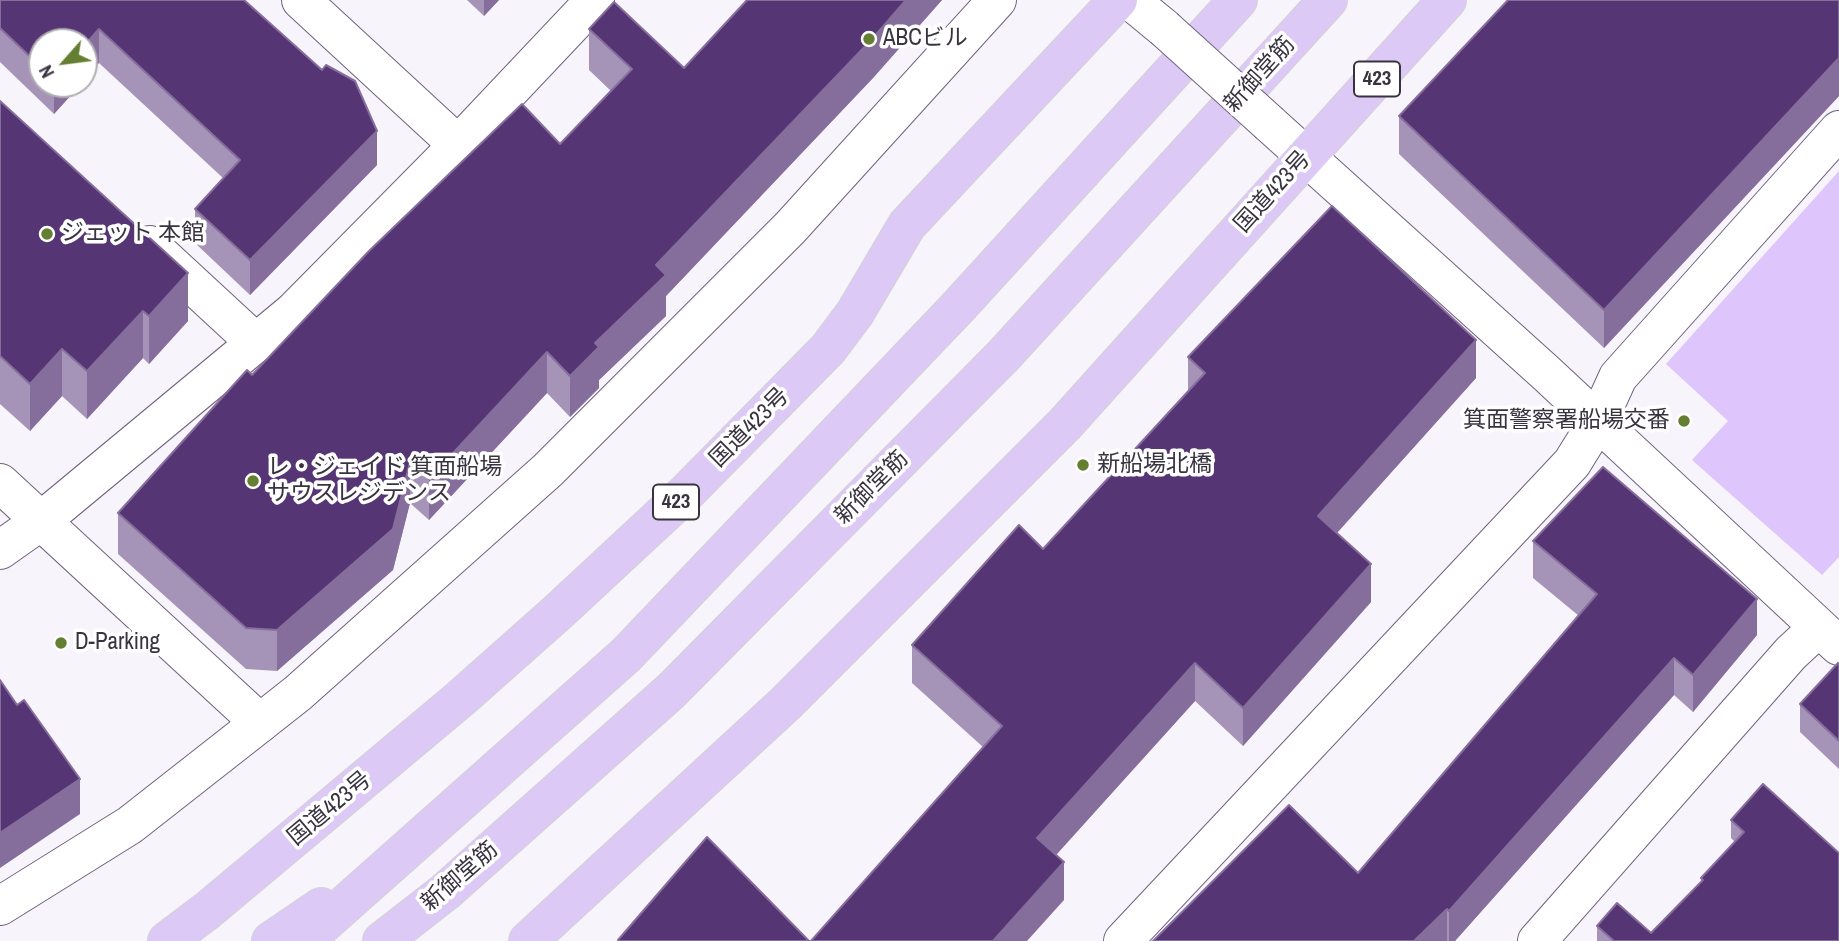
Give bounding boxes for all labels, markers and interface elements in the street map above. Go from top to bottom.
place label: ABCビル [883,25,968,53]
north arrow [28,28,98,98]
marker: ABCビル [861,31,877,47]
street label: 新御堂筋 [1219,32,1301,118]
text: N [32,61,60,83]
road number: 423 [1354,62,1400,96]
street label: 国道423号 [1229,145,1317,239]
place label: ジェット 本館 [61,220,204,248]
marker: ジェット 本館 [39,226,55,242]
street label: 国道423号 [705,383,795,473]
place label: 箕面警察署船場交番 [1463,407,1670,435]
marker: 箕面警察署船場交番 [1676,413,1692,429]
street label: 新御堂筋 [830,446,914,530]
place label: 新船場北橋 [1097,451,1212,479]
place label: レ・ジェイド 箕面船場 サウスレジデンス [267,454,502,508]
marker: 新船場北橋 [1075,457,1091,473]
marker: レ・ジェイド 箕面船場 サウスレジデンス [245,473,261,489]
road number: 423 [653,484,699,520]
place label: D-Parking [75,629,160,657]
marker: D-Parking [53,635,69,651]
street label: 国道423号 [283,766,377,852]
street label: 新御堂筋 [416,836,504,918]

